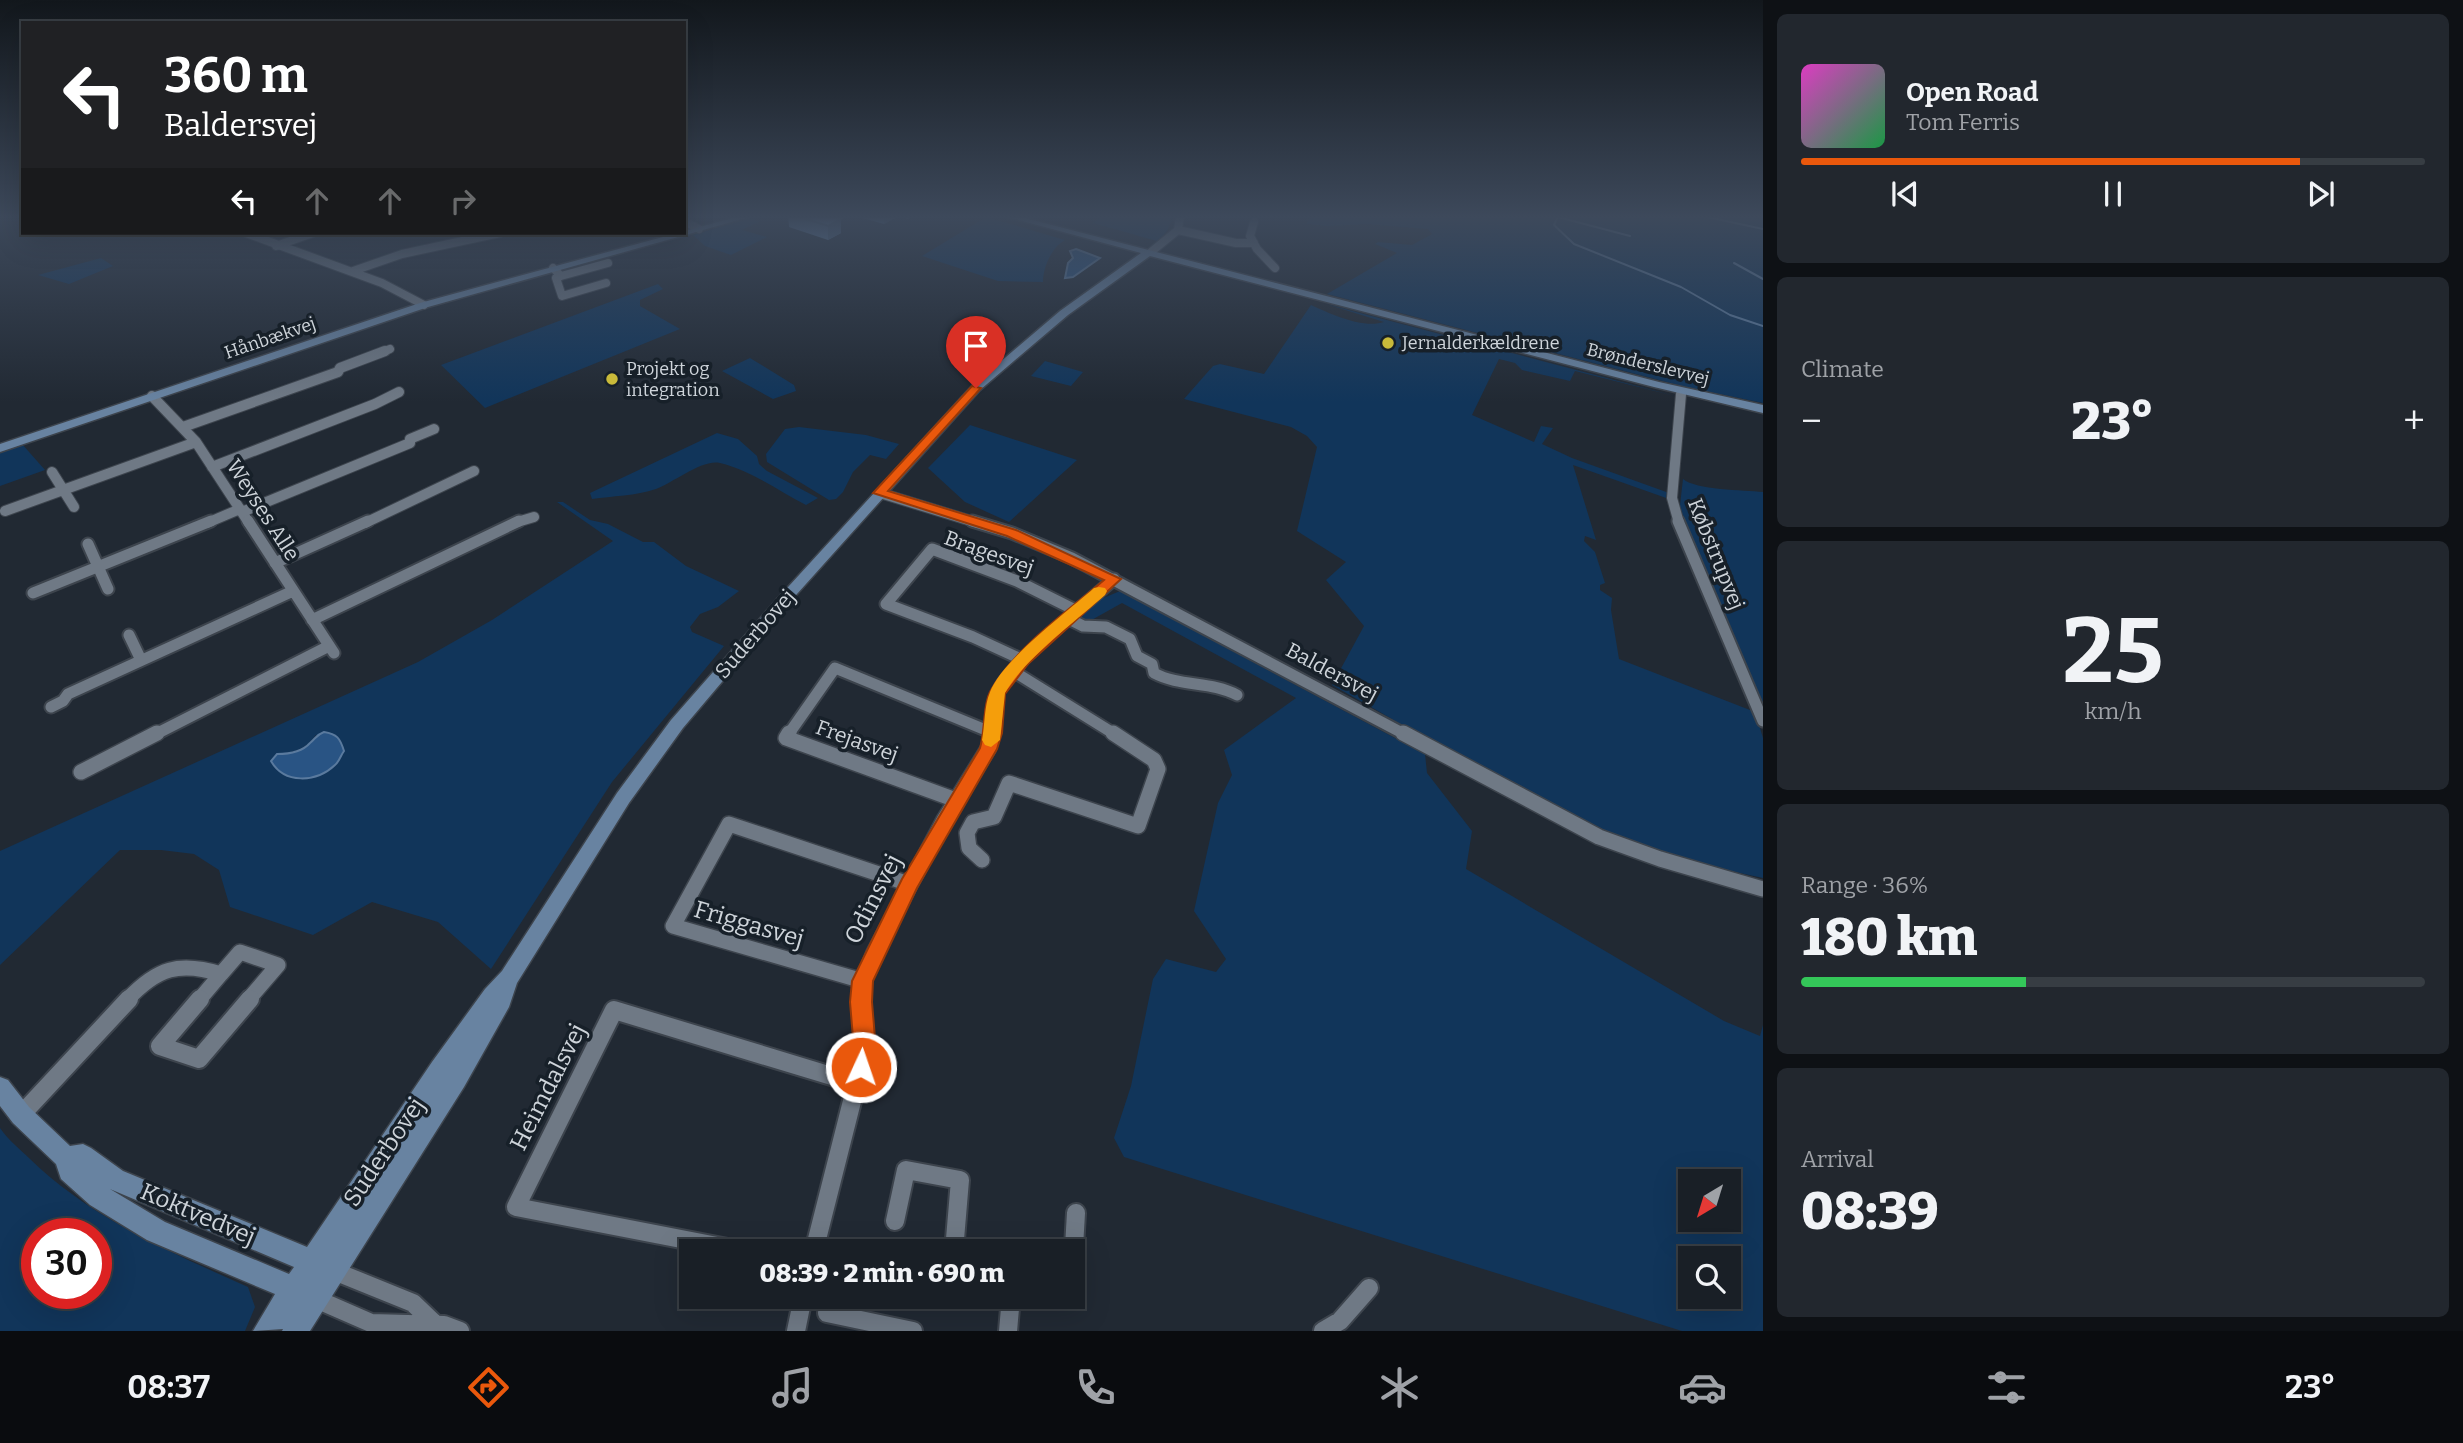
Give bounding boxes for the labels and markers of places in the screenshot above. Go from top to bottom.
pin [946,316,1006,388]
place label: Jernalderkældrene [1401,332,1560,354]
marker: Jernalderkældrene [1380,335,1396,351]
place label: Projekt og integration [626,358,720,401]
marker: Projekt og integration [604,371,620,387]

